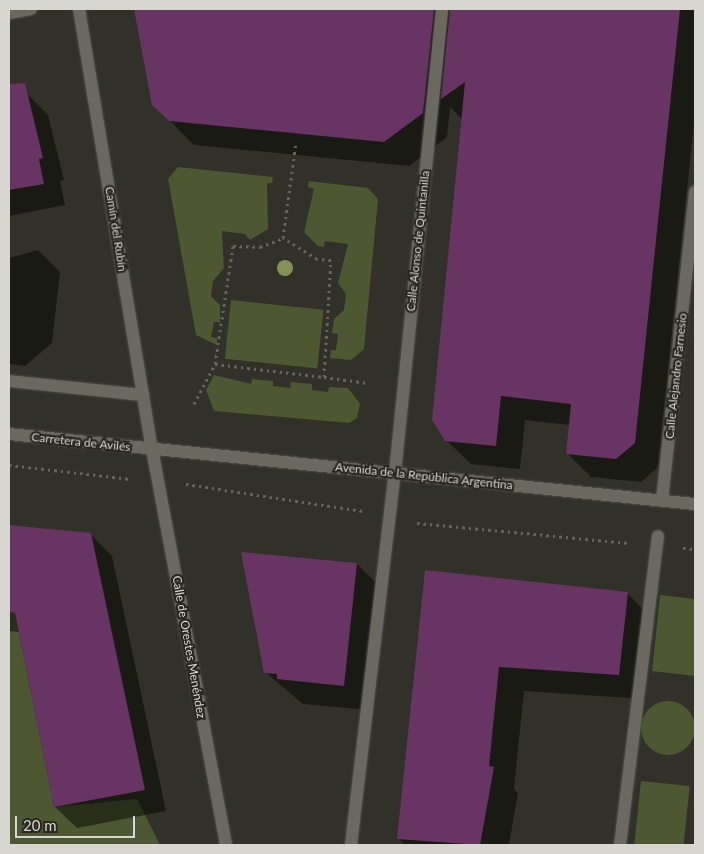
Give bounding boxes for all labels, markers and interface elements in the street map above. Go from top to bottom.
street label: Calle Alonso de Quintanilla [403,170,433,312]
street label: Camín del Rubín [102,186,130,272]
street label: Calle Alejandro Farnesio [662,312,690,440]
street label: Carretera de Avilés [31,430,131,454]
street label: Avenida de la República Argentina [334,459,514,493]
street label: Calle de Orestes Menéndez [169,575,209,719]
scale bar [18,806,138,838]
text: 20 m [23,816,57,834]

